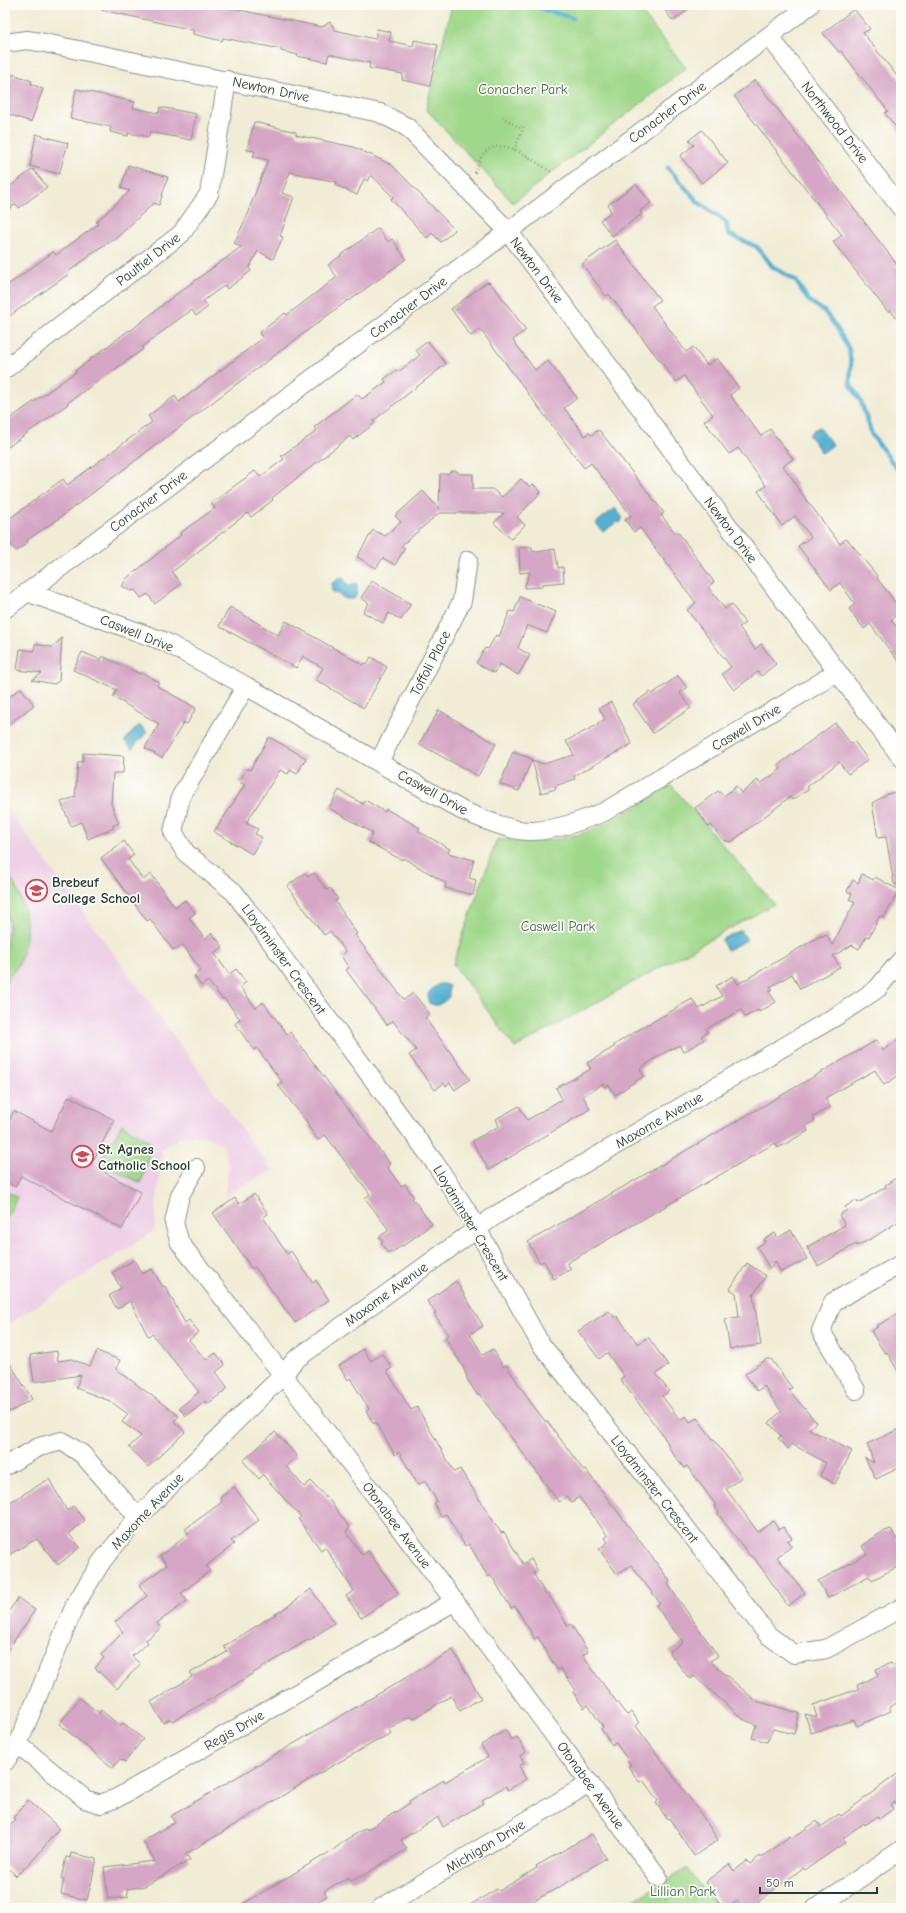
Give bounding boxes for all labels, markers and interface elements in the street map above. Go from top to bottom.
street label: Newton Drive [231,73,311,106]
street label: Conacher Drive [625,78,709,147]
street label: Northwood Drive [797,78,872,166]
park label: Conacher Park [478,81,568,98]
street label: Paultiel Drive [113,229,184,290]
street label: Newton Drive [506,234,567,307]
street label: Conacher Drive [366,273,450,342]
street label: Conacher Drive [106,467,190,536]
street label: Newton Drive [700,494,761,567]
street label: Caswell Drive [98,611,176,656]
street label: Toffoli Place [407,628,454,699]
street label: Caswell Drive [709,700,784,755]
street label: Caswell Drive [395,766,471,819]
place label: Brebeuf College School [52,874,140,907]
school or university icon: Brebeuf College School [23,877,49,903]
street label: Lloydminster Crescent [238,901,330,1019]
park label: Caswell Park [521,918,595,935]
street label: Maxome Avenue [612,1088,706,1152]
place label: St. Agnes Catholic School [98,1141,190,1174]
school or university icon: St. Agnes Catholic School [70,1144,96,1170]
street label: Lloydminster Crescent [429,1162,512,1285]
street label: Maxome Avenue [341,1259,431,1330]
street label: Lloydminster Crescent [607,1432,703,1547]
street label: Maxome Avenue [108,1469,187,1553]
street label: Otonabee Avenue [359,1479,435,1572]
street label: Regis Drive [201,1706,267,1754]
street label: Otonabee Avenue [553,1738,628,1832]
street label: Michigan Drive [443,1816,528,1877]
scale bar [760,1869,877,1895]
text: 50 m [766,1876,794,1890]
park label: Lillian Park [650,1883,716,1900]

